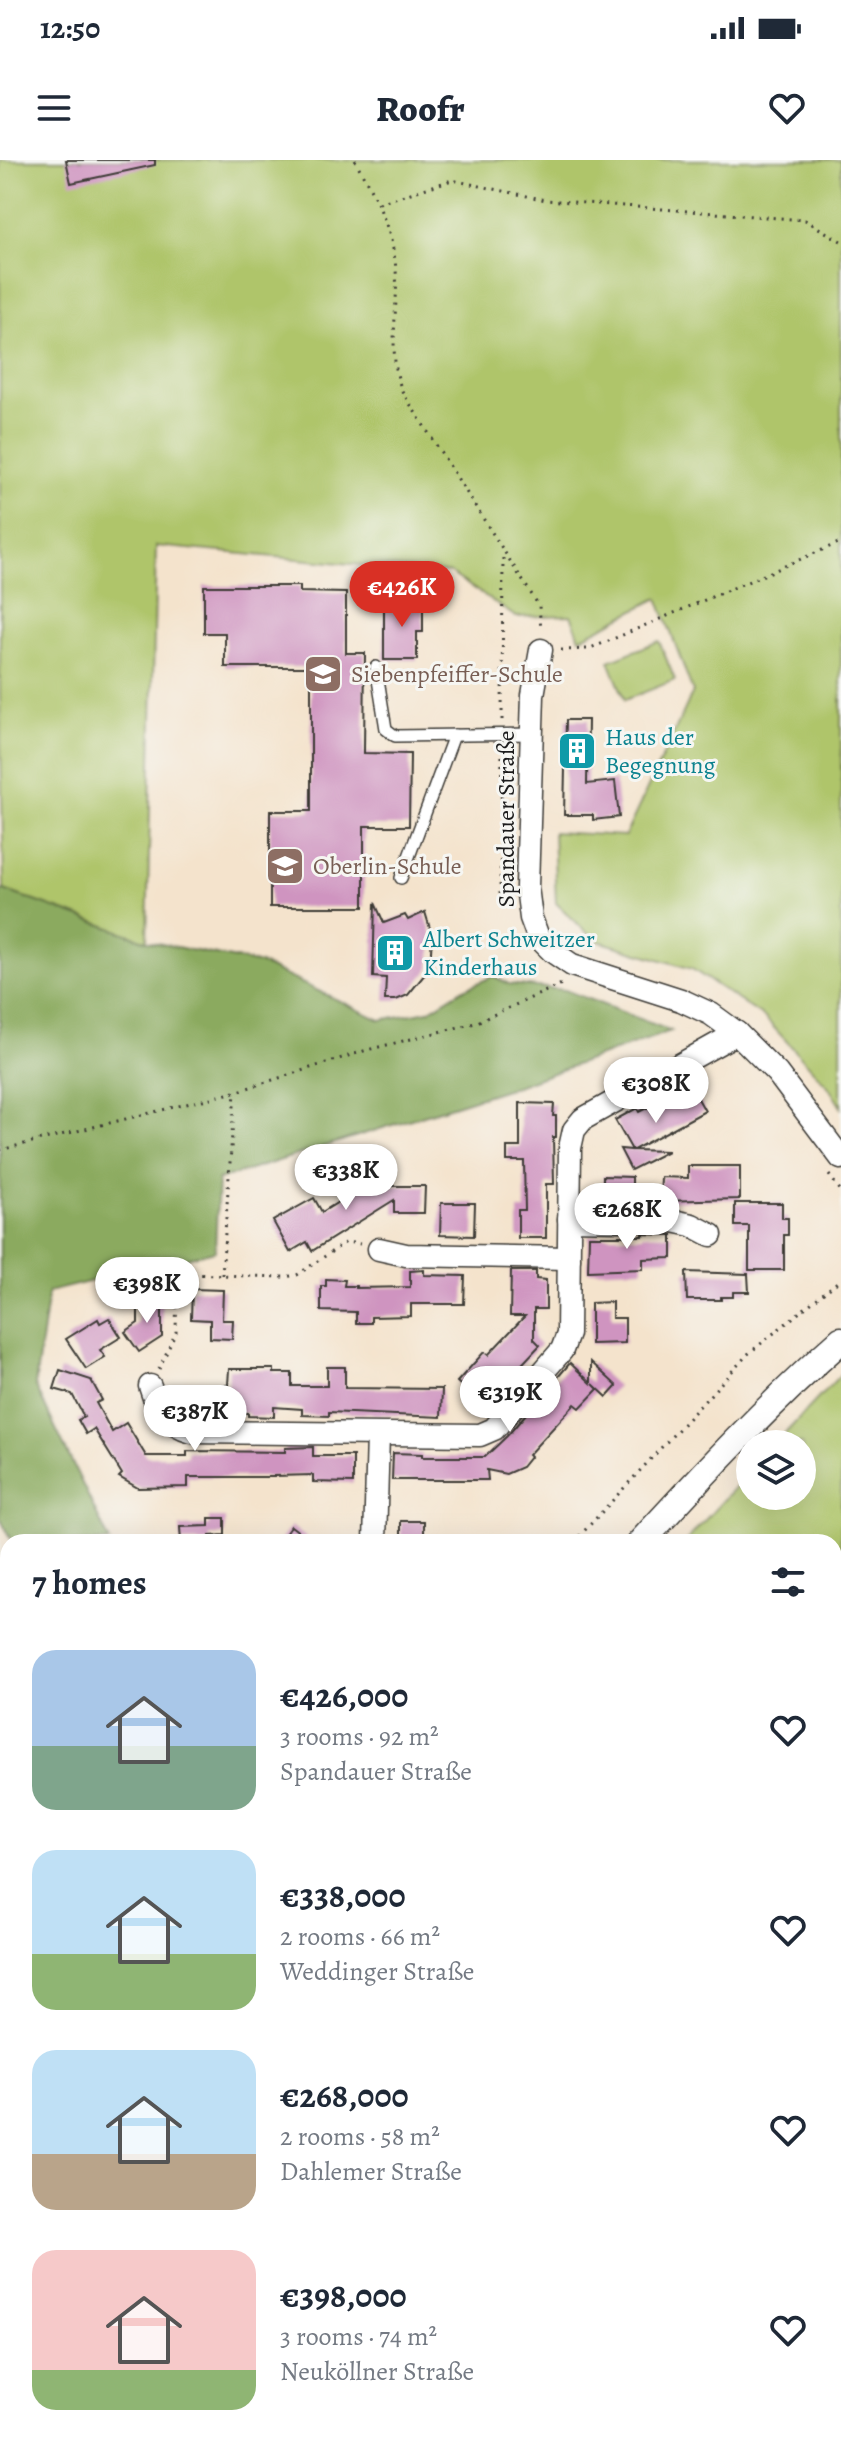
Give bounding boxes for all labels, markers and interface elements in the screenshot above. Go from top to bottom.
text: 12:50 [40,8,100,48]
text: Roofr [376,84,465,133]
icon: menu [32,86,76,130]
icon: heart [765,86,809,130]
pin: €426K [346,561,458,629]
text: €426K [368,569,436,604]
school or university icon: Siebenpfeiffer-Schule [302,653,344,695]
place label: Siebenpfeiffer-Schule [351,658,563,690]
place label: Haus der Begegnung [605,721,715,781]
street label: Spandauer Straße [490,730,522,908]
building icon: Haus der Begegnung [556,730,598,772]
school or university icon: Oberlin-Schule [264,845,306,887]
place label: Oberlin-Schule [313,850,461,882]
place label: Albert Schweitzer Kinderhaus [422,923,595,983]
building icon: Albert Schweitzer Kinderhaus [374,932,416,974]
pin: €308K [600,1057,712,1125]
text: €308K [622,1065,690,1100]
pin: €338K [290,1144,402,1212]
text: €338K [313,1152,379,1187]
pin: €268K [571,1183,683,1251]
text: €268K [592,1191,662,1226]
pin: €398K [91,1257,203,1325]
text: €398K [113,1265,181,1300]
pin: €319K [454,1366,566,1434]
text: €319K [478,1374,542,1409]
pin: €387K [139,1385,251,1453]
text: €387K [162,1393,228,1428]
map controls [736,1430,816,1510]
button: layers [736,1430,816,1510]
text: 7 homes [32,1559,147,1606]
icon: filters [766,1560,810,1604]
text: €426,000 [280,1672,408,1719]
icon: home [96,1682,192,1778]
icon: heart [766,1708,810,1752]
text: 3 rooms · 92 m² [280,1719,439,1754]
text: Spandauer Straße [280,1754,472,1789]
text: €338,000 [280,1872,406,1919]
icon: home [96,1882,192,1978]
icon: heart [766,1908,810,1952]
text: 2 rooms · 66 m² [280,1919,440,1954]
text: Weddinger Straße [280,1954,474,1989]
text: €268,000 [280,2072,409,2119]
icon: home [96,2082,192,2178]
icon: heart [766,2108,810,2152]
text: 2 rooms · 58 m² [280,2119,440,2154]
text: Dahlemer Straße [280,2154,462,2189]
text: €398,000 [280,2272,407,2319]
icon: home [96,2282,192,2378]
icon: heart [766,2308,810,2352]
text: 3 rooms · 74 m² [280,2319,437,2354]
text: Neuköllner Straße [280,2354,474,2389]

